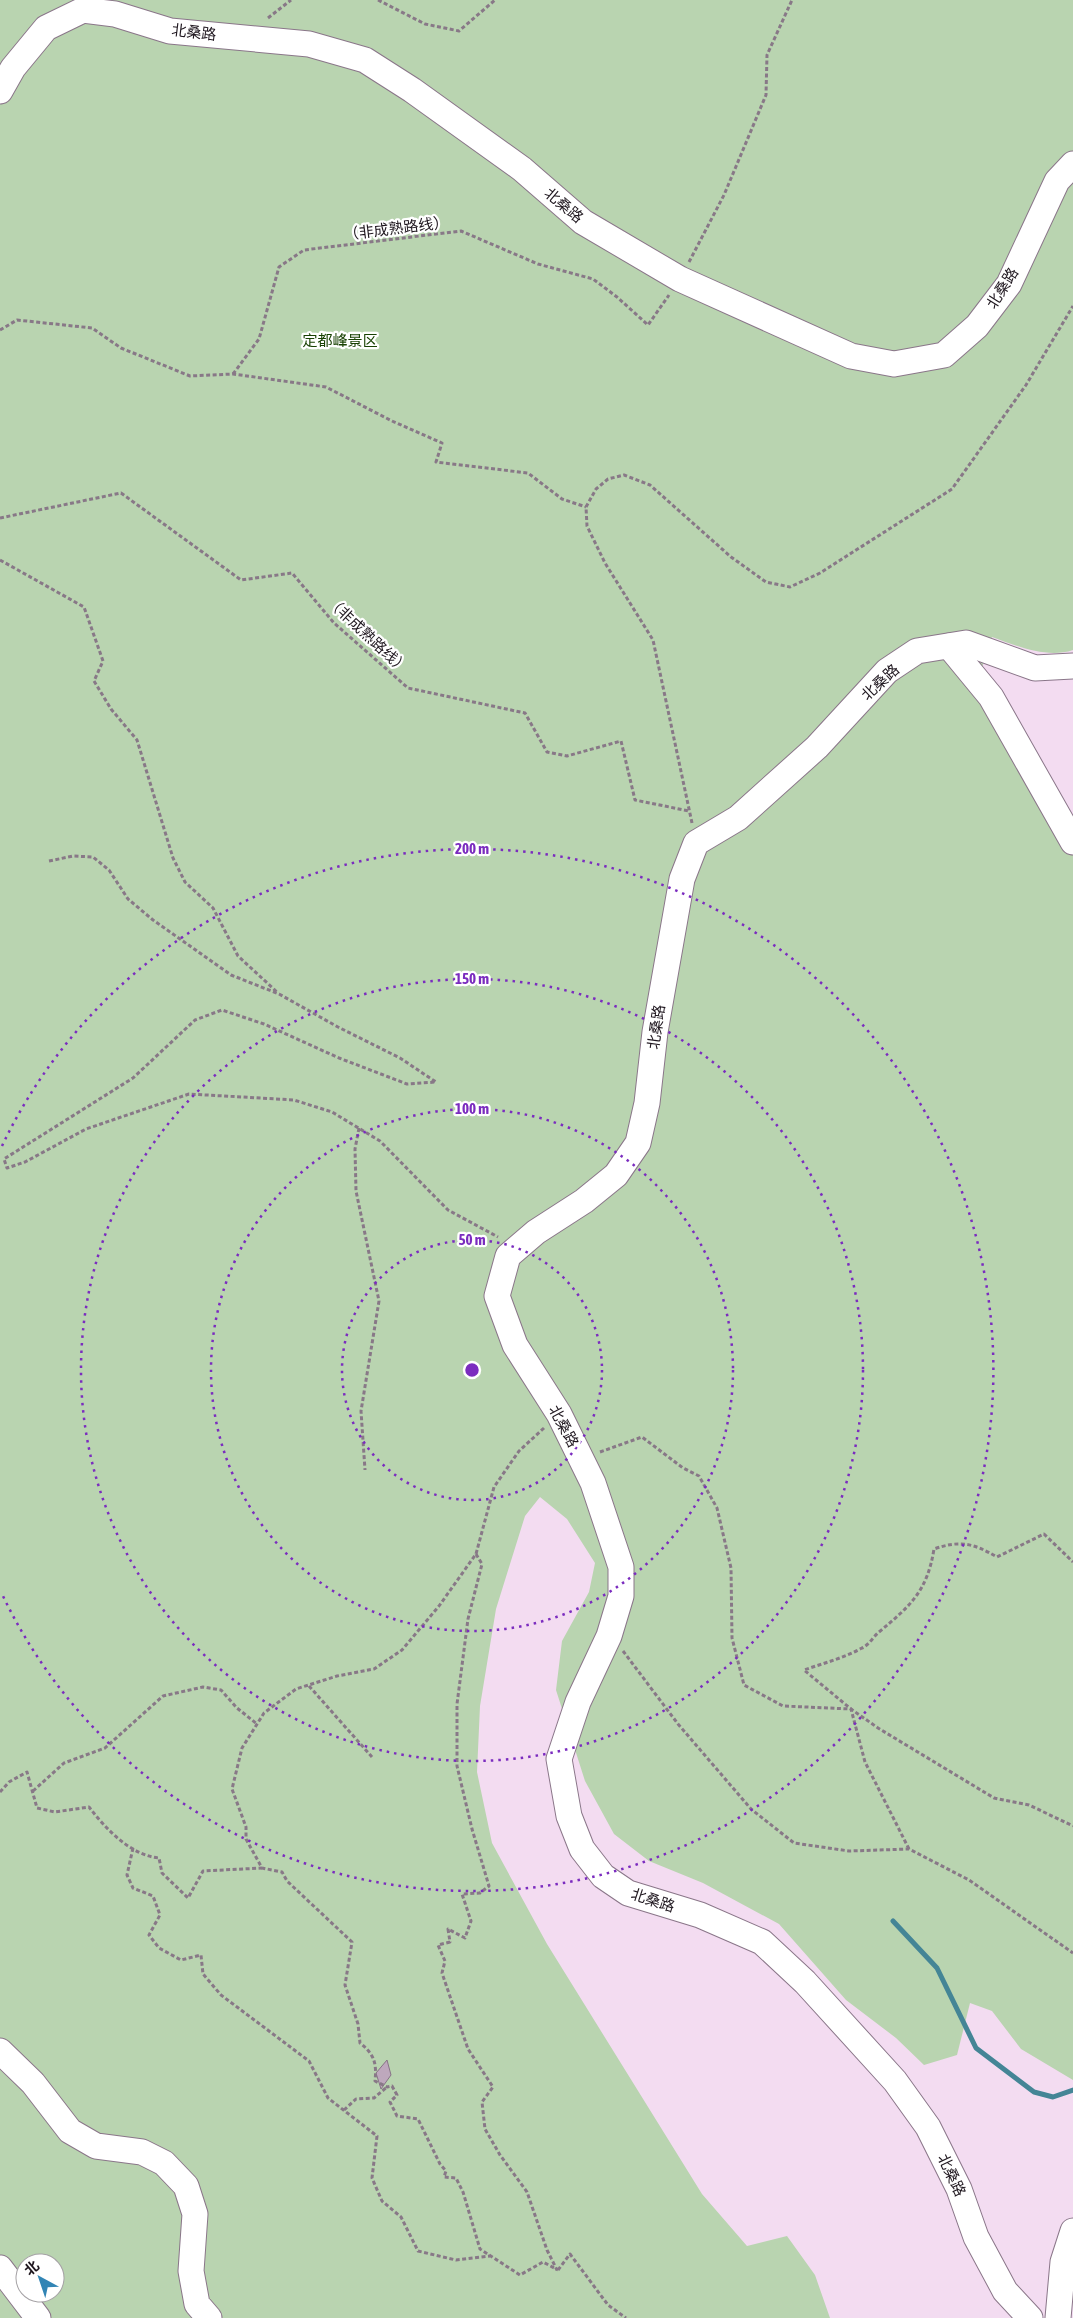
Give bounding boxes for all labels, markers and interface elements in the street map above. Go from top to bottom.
street label: 北桑路 [171,21,217,43]
street label: 北桑路 [541,184,587,226]
street label: （非成熟路线） [343,213,449,243]
street label: 北桑路 [983,264,1021,312]
park label: 定都峰景区 [302,332,378,349]
street label: （非成熟路线） [324,593,412,677]
street label: 北桑路 [858,660,902,704]
text: 200 m [455,840,489,857]
text: 150 m [455,970,489,987]
street label: 北桑路 [644,1004,668,1050]
text: 100 m [455,1100,489,1117]
text: 50 m [459,1231,486,1248]
centre of rings [463,1361,481,1379]
street label: 北桑路 [546,1402,582,1450]
street label: 北桑路 [629,1885,677,1915]
street label: 北桑路 [935,2151,969,2199]
north arrow [15,2253,65,2303]
text: 北 [21,2257,42,2279]

